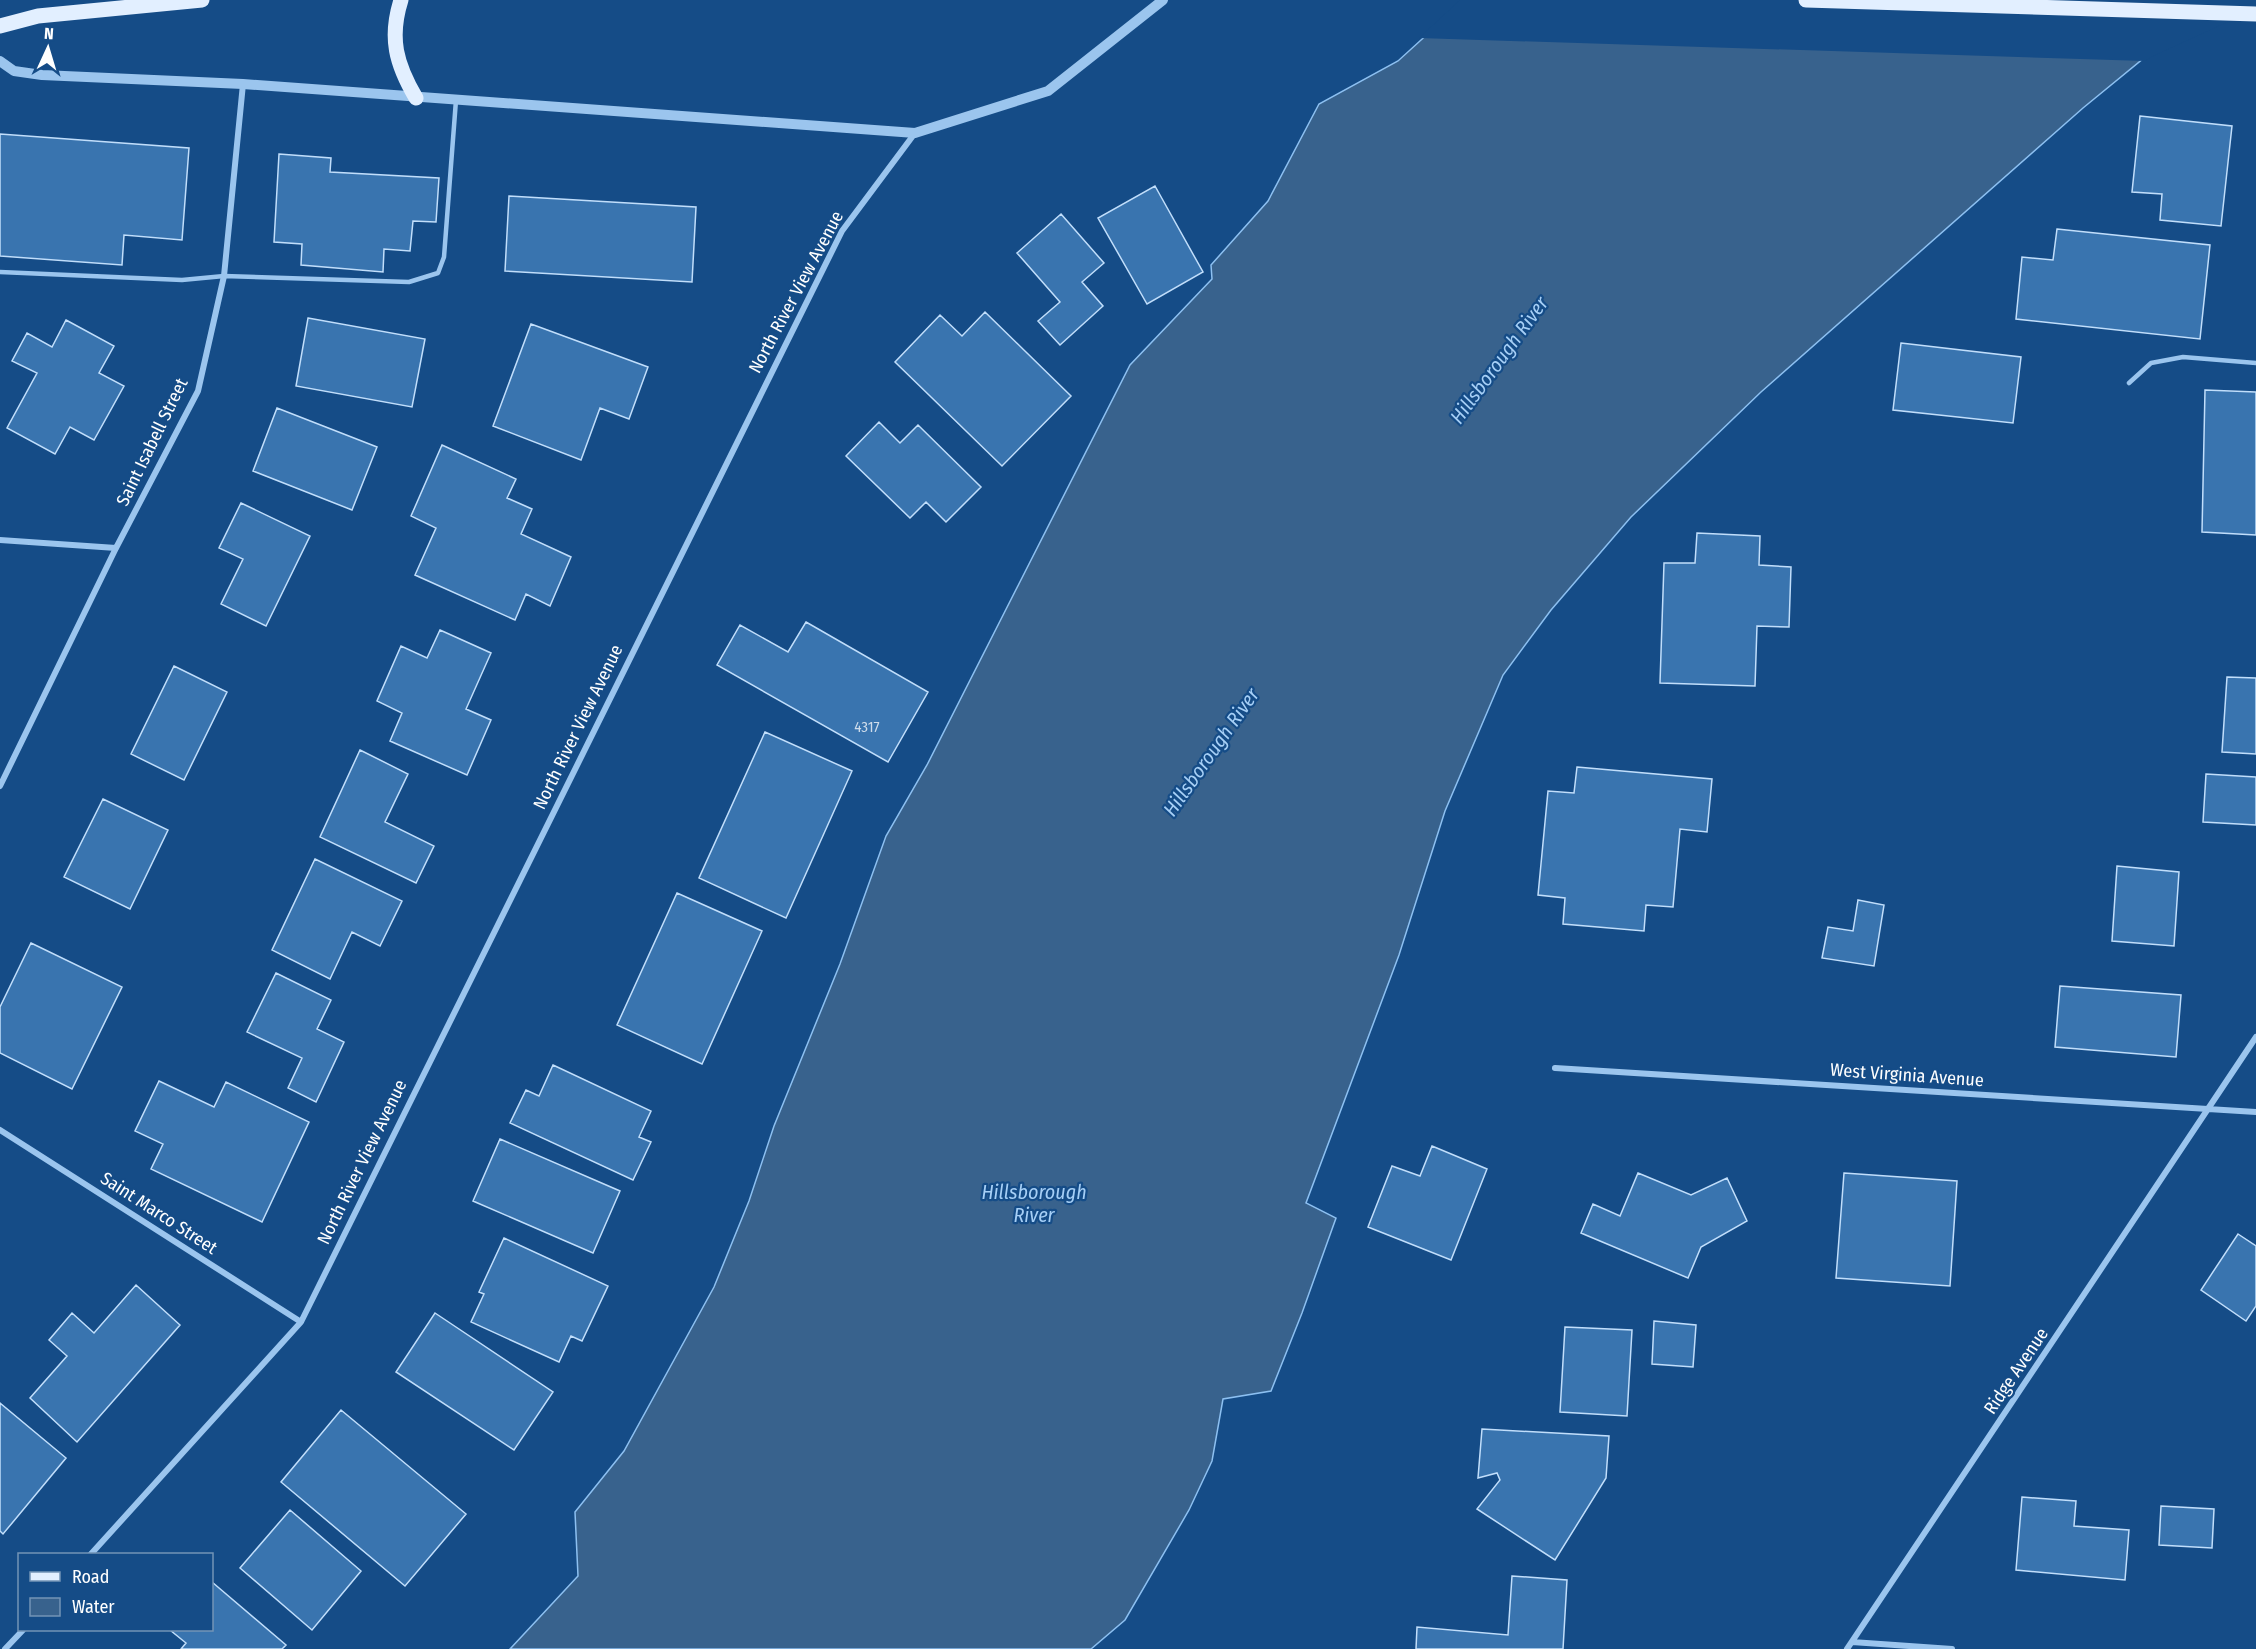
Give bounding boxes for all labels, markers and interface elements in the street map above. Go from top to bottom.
north arrow [18,18,78,78]
text: N [44,24,54,43]
street label: North River View Avenue [744,207,848,377]
water label: Hillsborough River [1445,291,1554,428]
street label: Saint Isabell Street [112,374,192,509]
street label: North River View Avenue [529,641,628,813]
water label: Hillsborough River [1158,682,1265,821]
house number: 4317 [854,718,880,736]
street label: West Virginia Avenue [1829,1059,1985,1091]
street label: North River View Avenue [313,1076,412,1248]
street label: Saint Marco Street [97,1167,222,1259]
water label: Hillsborough River [981,1180,1087,1227]
street label: Ridge Avenue [1979,1324,2053,1418]
legend [18,1553,213,1631]
text: Road [72,1566,109,1588]
text: Water [72,1596,115,1618]

